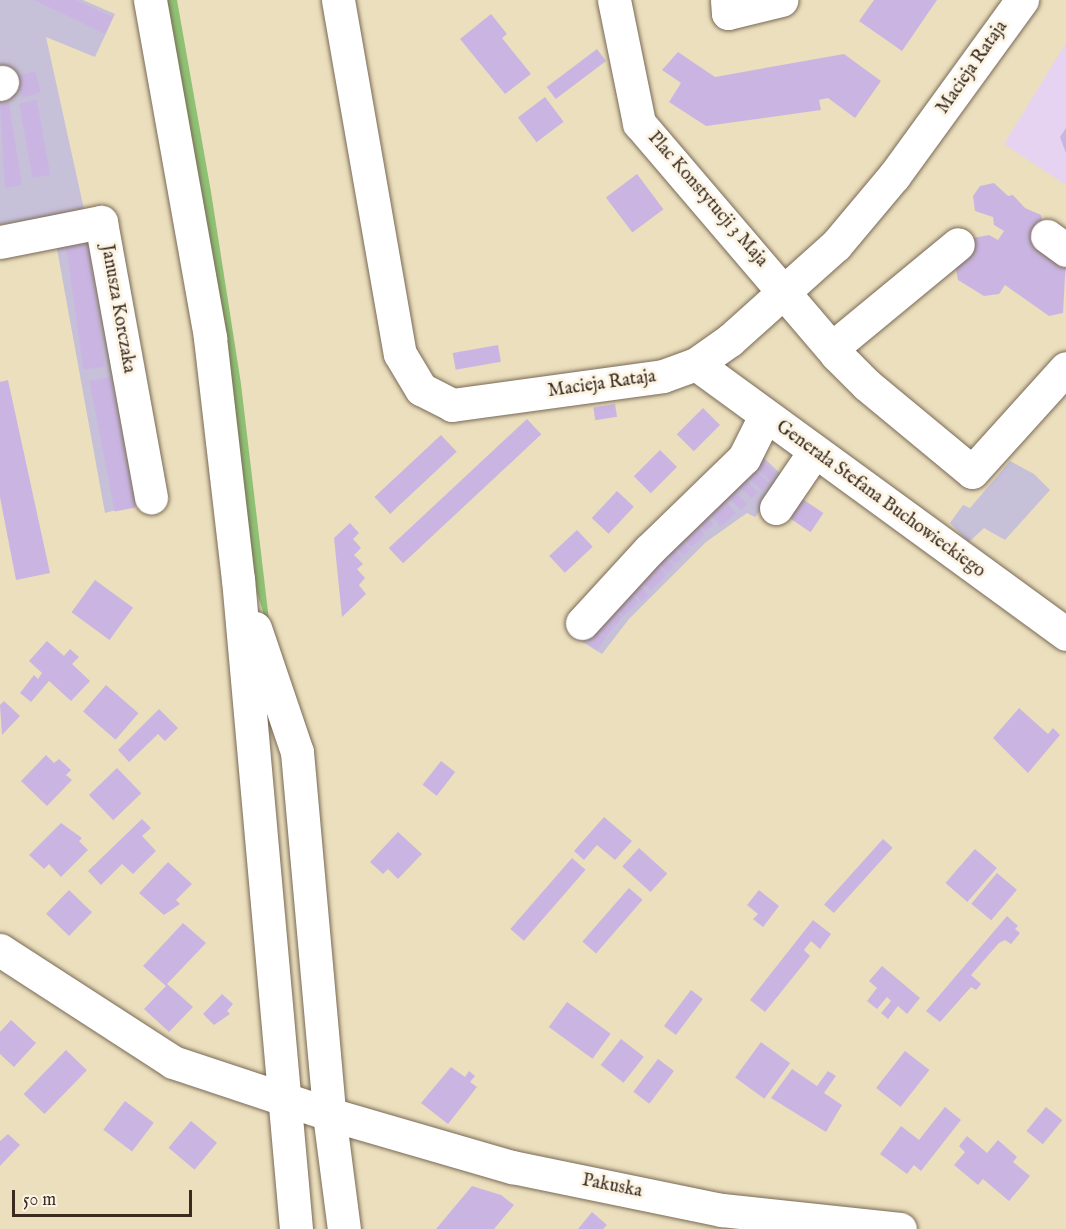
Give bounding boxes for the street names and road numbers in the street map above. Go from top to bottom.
street label: Macieja Rataja [933,17,1013,119]
street label: Plac Konstytucji 3 Maja [642,128,772,272]
street label: Janusza Korczaka [95,243,139,375]
street label: Macieja Rataja [547,367,657,403]
street label: Generała Stefana Buchowieckiego [771,417,989,583]
street label: Pakuska [580,1171,644,1203]

